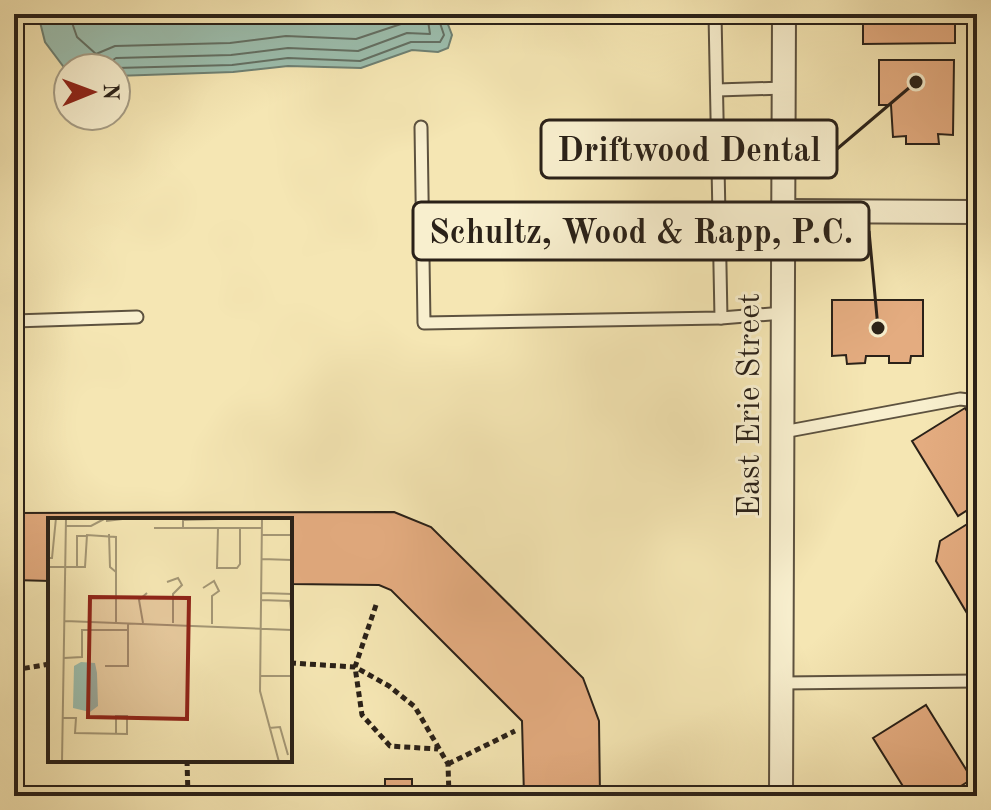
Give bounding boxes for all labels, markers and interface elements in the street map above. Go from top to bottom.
north arrow [52,52,132,132]
text: N [99,83,121,100]
callout: Driftwood Dental [541,120,837,178]
text: Driftwood Dental [557,135,821,169]
callout: Schultz, Wood & Rapp, P.C. [413,202,869,260]
text: Schultz, Wood & Rapp, P.C. [429,217,853,251]
street label: East Erie Street [735,293,767,517]
inset map [48,518,292,762]

